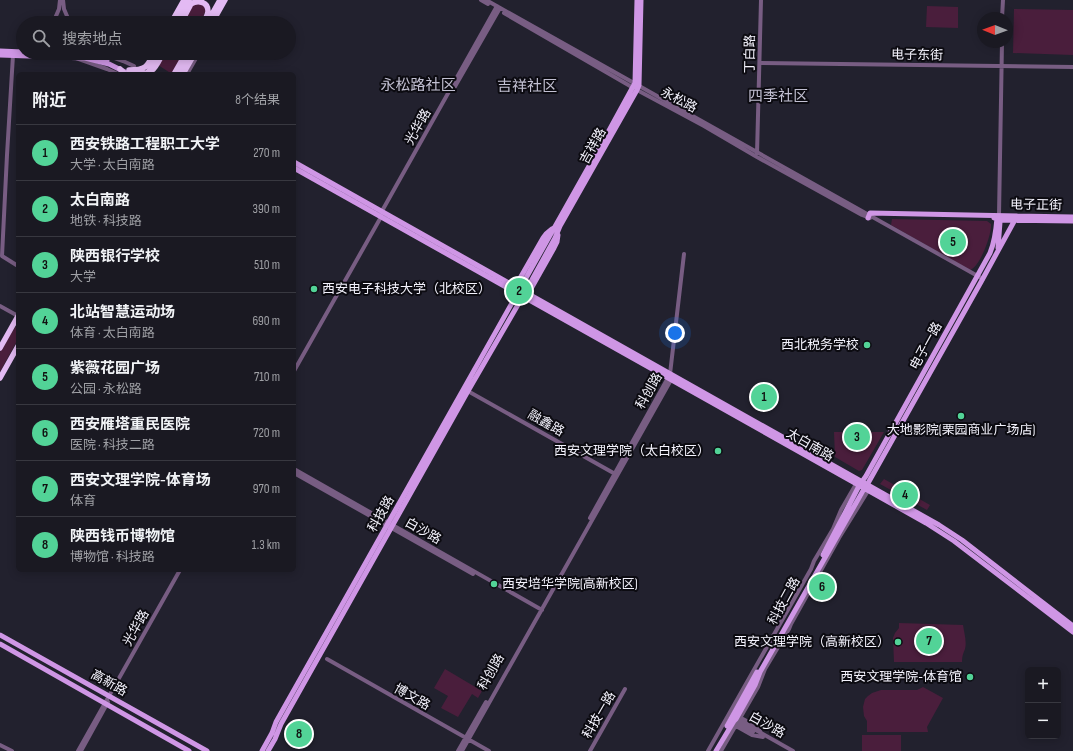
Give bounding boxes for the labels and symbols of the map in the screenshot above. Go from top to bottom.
north arrow [977,12,1013,48]
street label: 丁白路 [742,34,758,74]
street label: 电子东街 [891,47,943,63]
district label: 永松路社区 [380,76,456,95]
district label: 吉祥社区 [497,77,557,96]
street label: 永松路 [658,84,700,116]
district label: 四季社区 [748,87,808,106]
street label: 光华路 [402,106,434,148]
street label: 吉祥路 [577,125,609,167]
street label: 电子正街 [1010,197,1062,213]
pin: 5 [940,227,966,257]
pin: 2 [506,276,532,306]
place label: 西安电子科技大学（北校区） [322,281,491,297]
marker: 西安电子科技大学（北校区） [309,284,319,294]
street label: 电子一路 [906,319,946,373]
your location [665,323,685,343]
place label: 西北税务学校 [781,337,859,353]
marker: 西北税务学校 [862,340,872,350]
street label: 科创路 [632,370,666,412]
pin: 1 [751,382,777,412]
street label: 融鑫路 [525,406,567,440]
marker: 大地影院(栗园商业广场店) [956,411,966,421]
pin: 3 [844,422,870,452]
place label: 大地影院(栗园商业广场店) [887,422,1035,438]
street label: 太白南路 [783,425,837,465]
place label: 西安文理学院（太白校区） [554,443,710,459]
marker: 西安文理学院（太白校区） [713,446,723,456]
pin: 4 [892,480,918,510]
street label: 科技路 [364,493,398,535]
street label: 白沙路 [402,515,444,547]
pin: 6 [809,572,835,602]
street label: 科技二路 [764,574,804,628]
place label: 西安培华学院(高新校区) [502,576,638,592]
marker: 西安培华学院(高新校区) [489,579,499,589]
street label: 光华路 [120,607,152,649]
pin: 7 [916,626,942,656]
place label: 西安文理学院（高新校区） [734,634,890,650]
marker: 西安文理学院（高新校区） [893,637,903,647]
street label: 科创路 [474,651,508,693]
street label: 高新路 [88,667,130,699]
place label: 西安文理学院-体育馆 [840,669,962,685]
marker: 西安文理学院-体育馆 [965,672,975,682]
street label: 博文路 [391,681,433,713]
street label: 科技一路 [579,688,619,742]
street label: 白沙路 [746,709,788,741]
pin: 8 [286,719,312,749]

